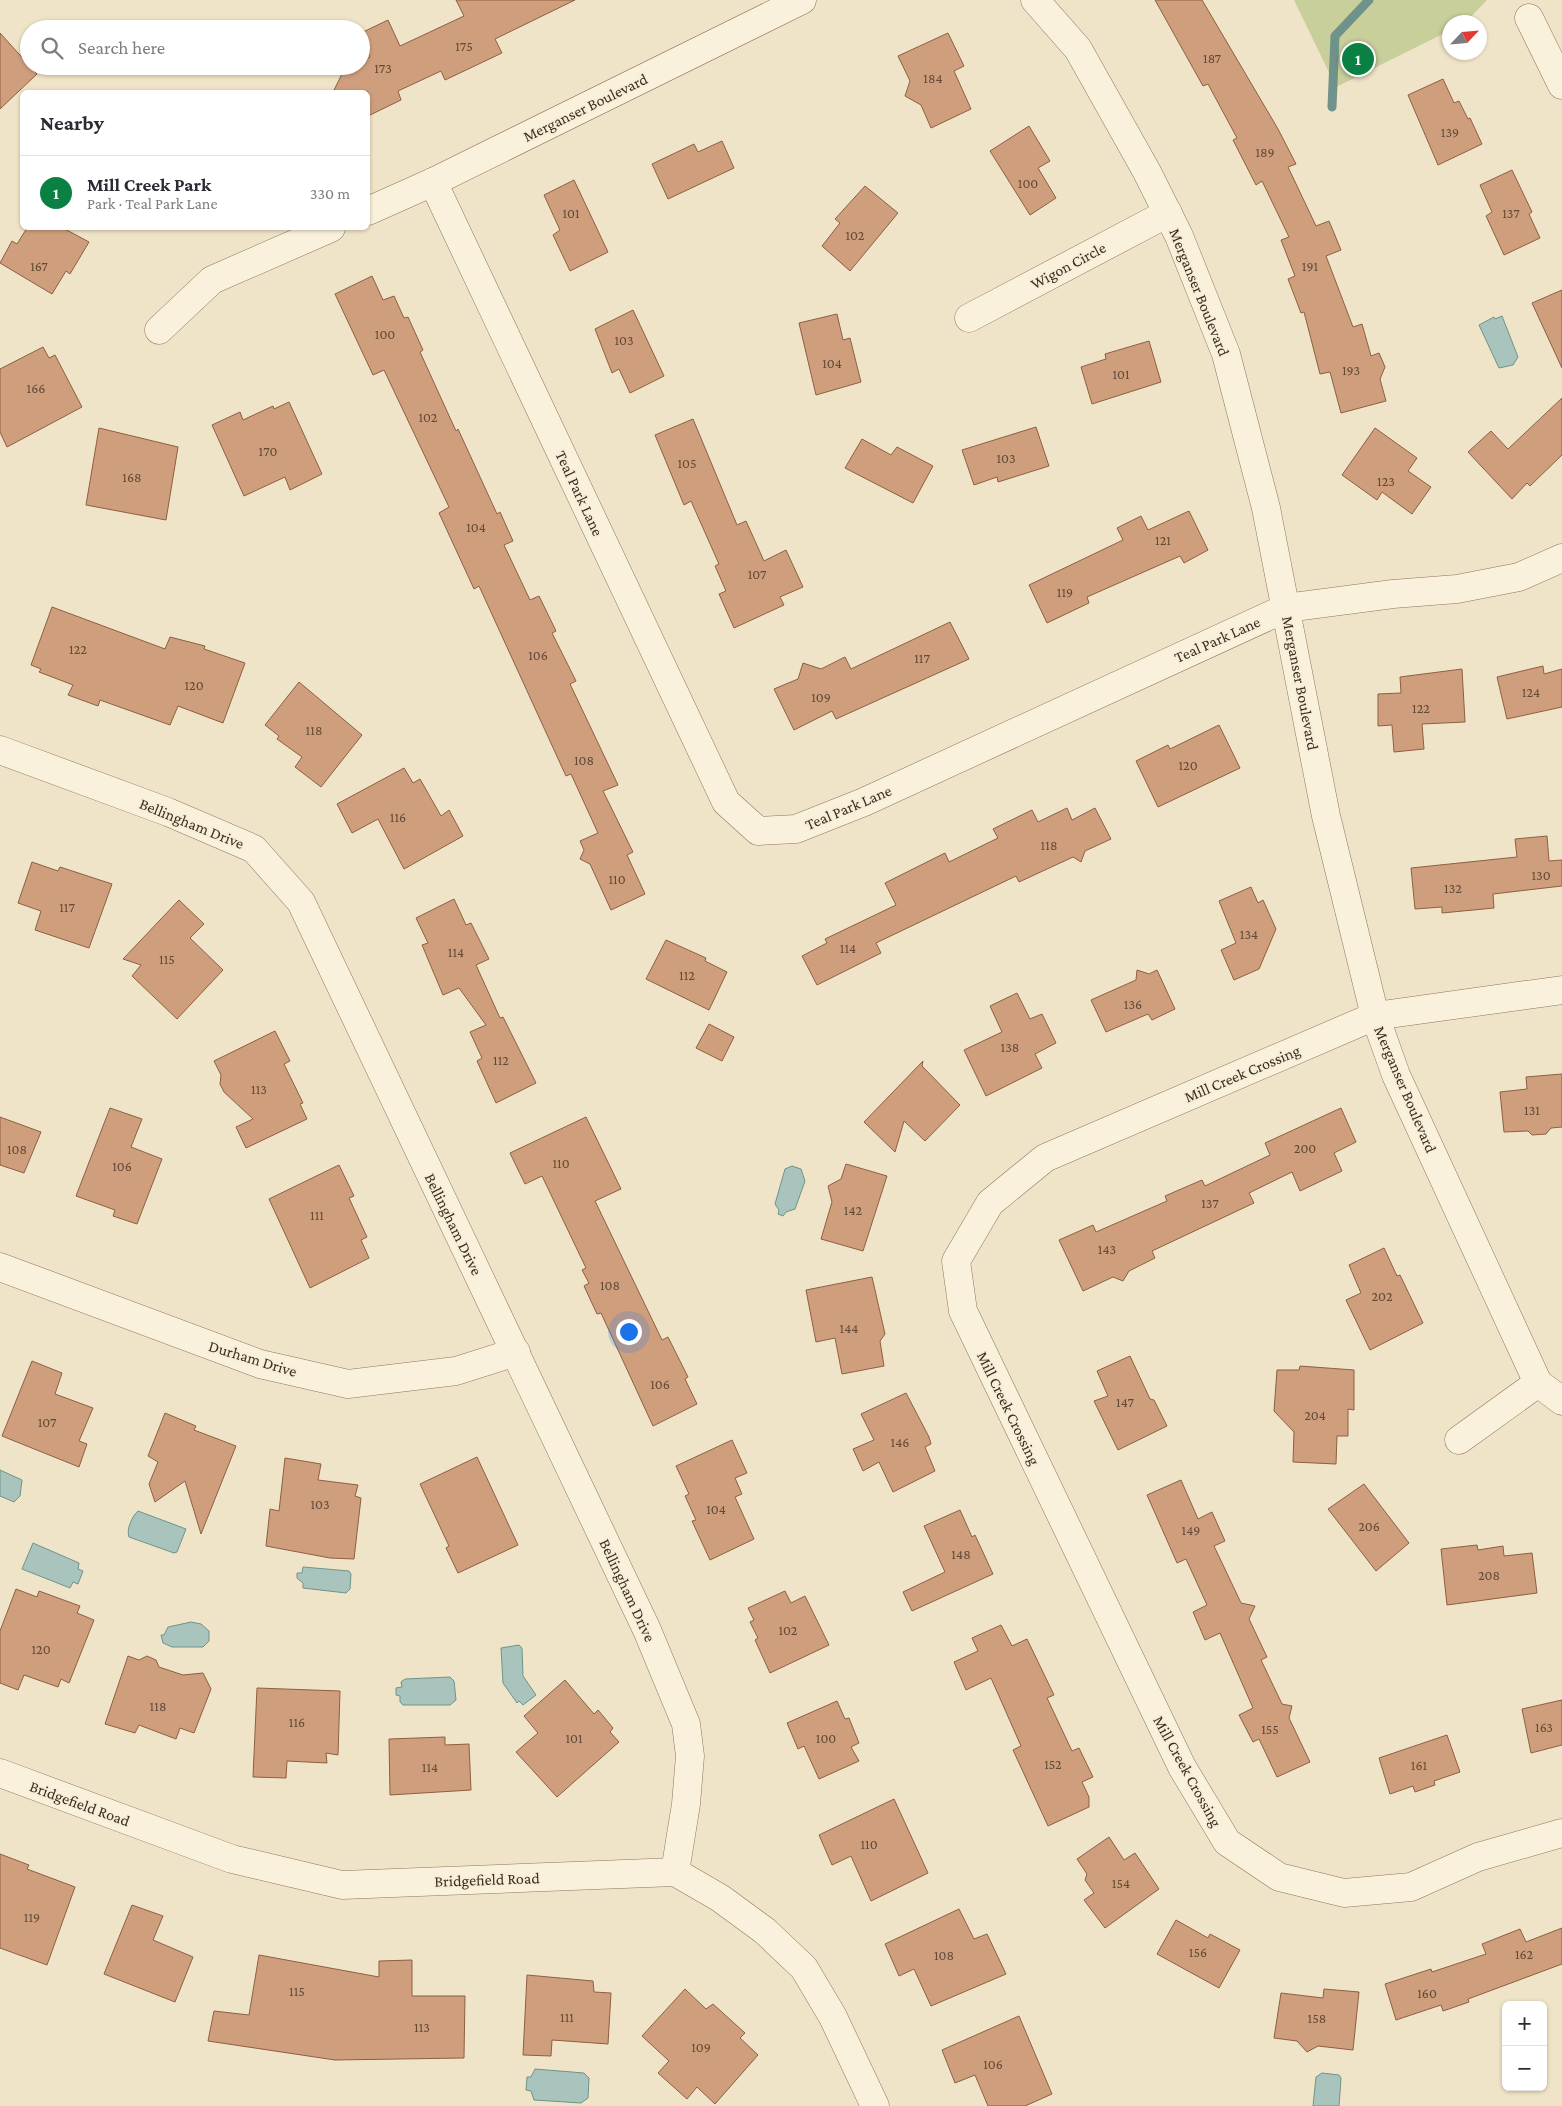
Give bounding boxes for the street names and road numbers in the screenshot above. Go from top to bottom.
street label: Merganser Boulevard [520,70,651,146]
street label: Merganser Boulevard [1165,226,1233,359]
street label: Wigon Circle [1028,239,1109,293]
street label: Teal Park Lane [552,448,607,539]
street label: Teal Park Lane [1172,613,1263,666]
street label: Merganser Boulevard [1278,615,1322,752]
street label: Teal Park Lane [802,782,894,833]
street label: Bellingham Drive [137,795,247,853]
street label: Merganser Boulevard [1370,1023,1440,1156]
street label: Mill Creek Crossing [1182,1041,1303,1106]
street label: Bellingham Drive [421,1170,486,1278]
street label: Durham Drive [207,1337,299,1380]
street label: Mill Creek Crossing [973,1349,1044,1468]
street label: Bellingham Drive [595,1536,659,1645]
street label: Mill Creek Crossing [1149,1713,1225,1830]
street label: Bridgefield Road [27,1777,133,1831]
street label: Bridgefield Road [434,1869,541,1891]

